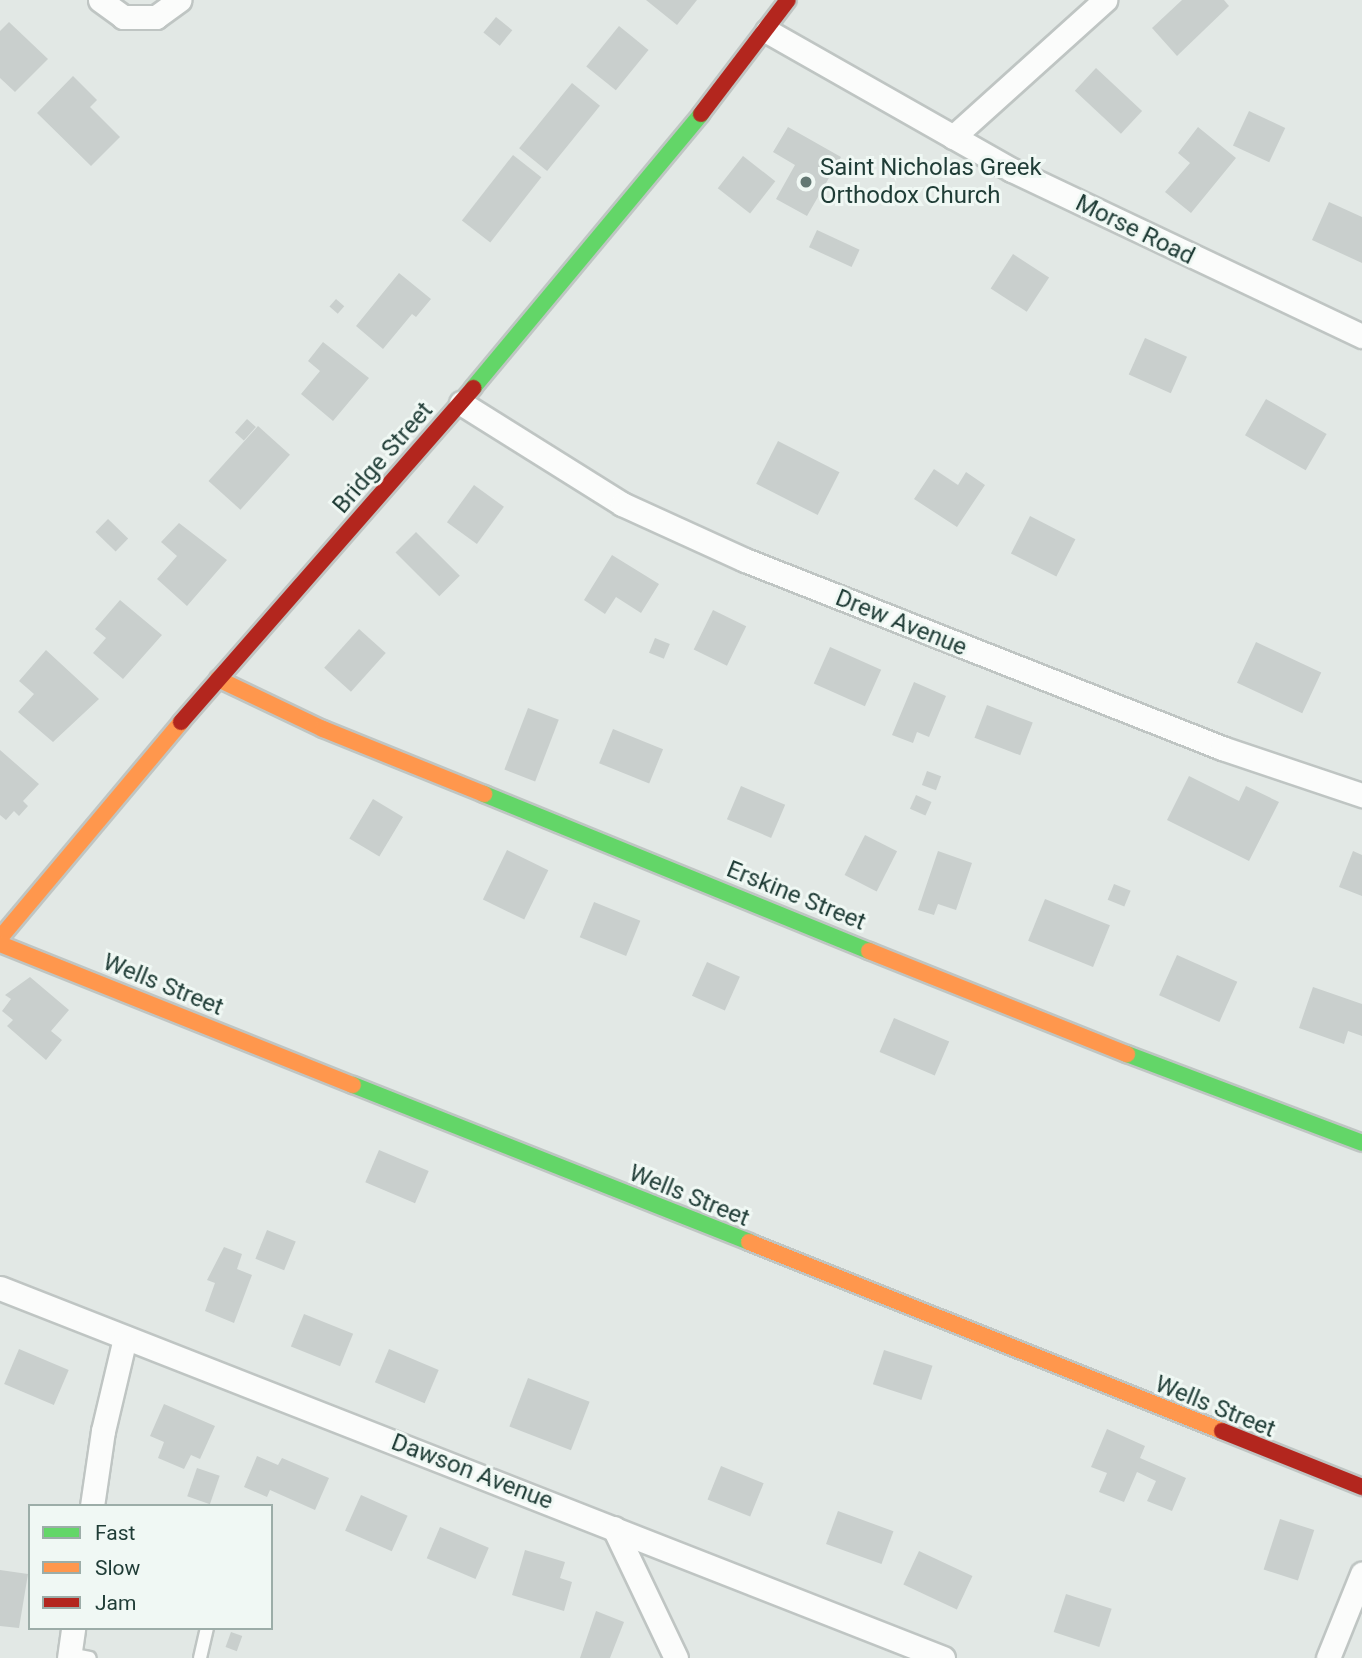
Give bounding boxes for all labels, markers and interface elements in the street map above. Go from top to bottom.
place label: Saint Nicholas Greek Orthodox Church [820,154,1042,210]
marker: Saint Nicholas Greek Orthodox Church [798,174,814,190]
street label: Morse Road [1071,189,1199,271]
street label: Bridge Street [327,397,439,519]
street label: Drew Avenue [831,584,971,662]
street label: Erskine Street [722,855,870,937]
street label: Wells Street [99,948,227,1022]
street label: Wells Street [625,1159,753,1233]
street label: Wells Street [1151,1370,1279,1444]
street label: Dawson Avenue [387,1428,557,1516]
legend [28,1504,273,1630]
text: Fast [95,1521,135,1545]
text: Slow [95,1556,140,1580]
text: Jam [95,1591,136,1615]

